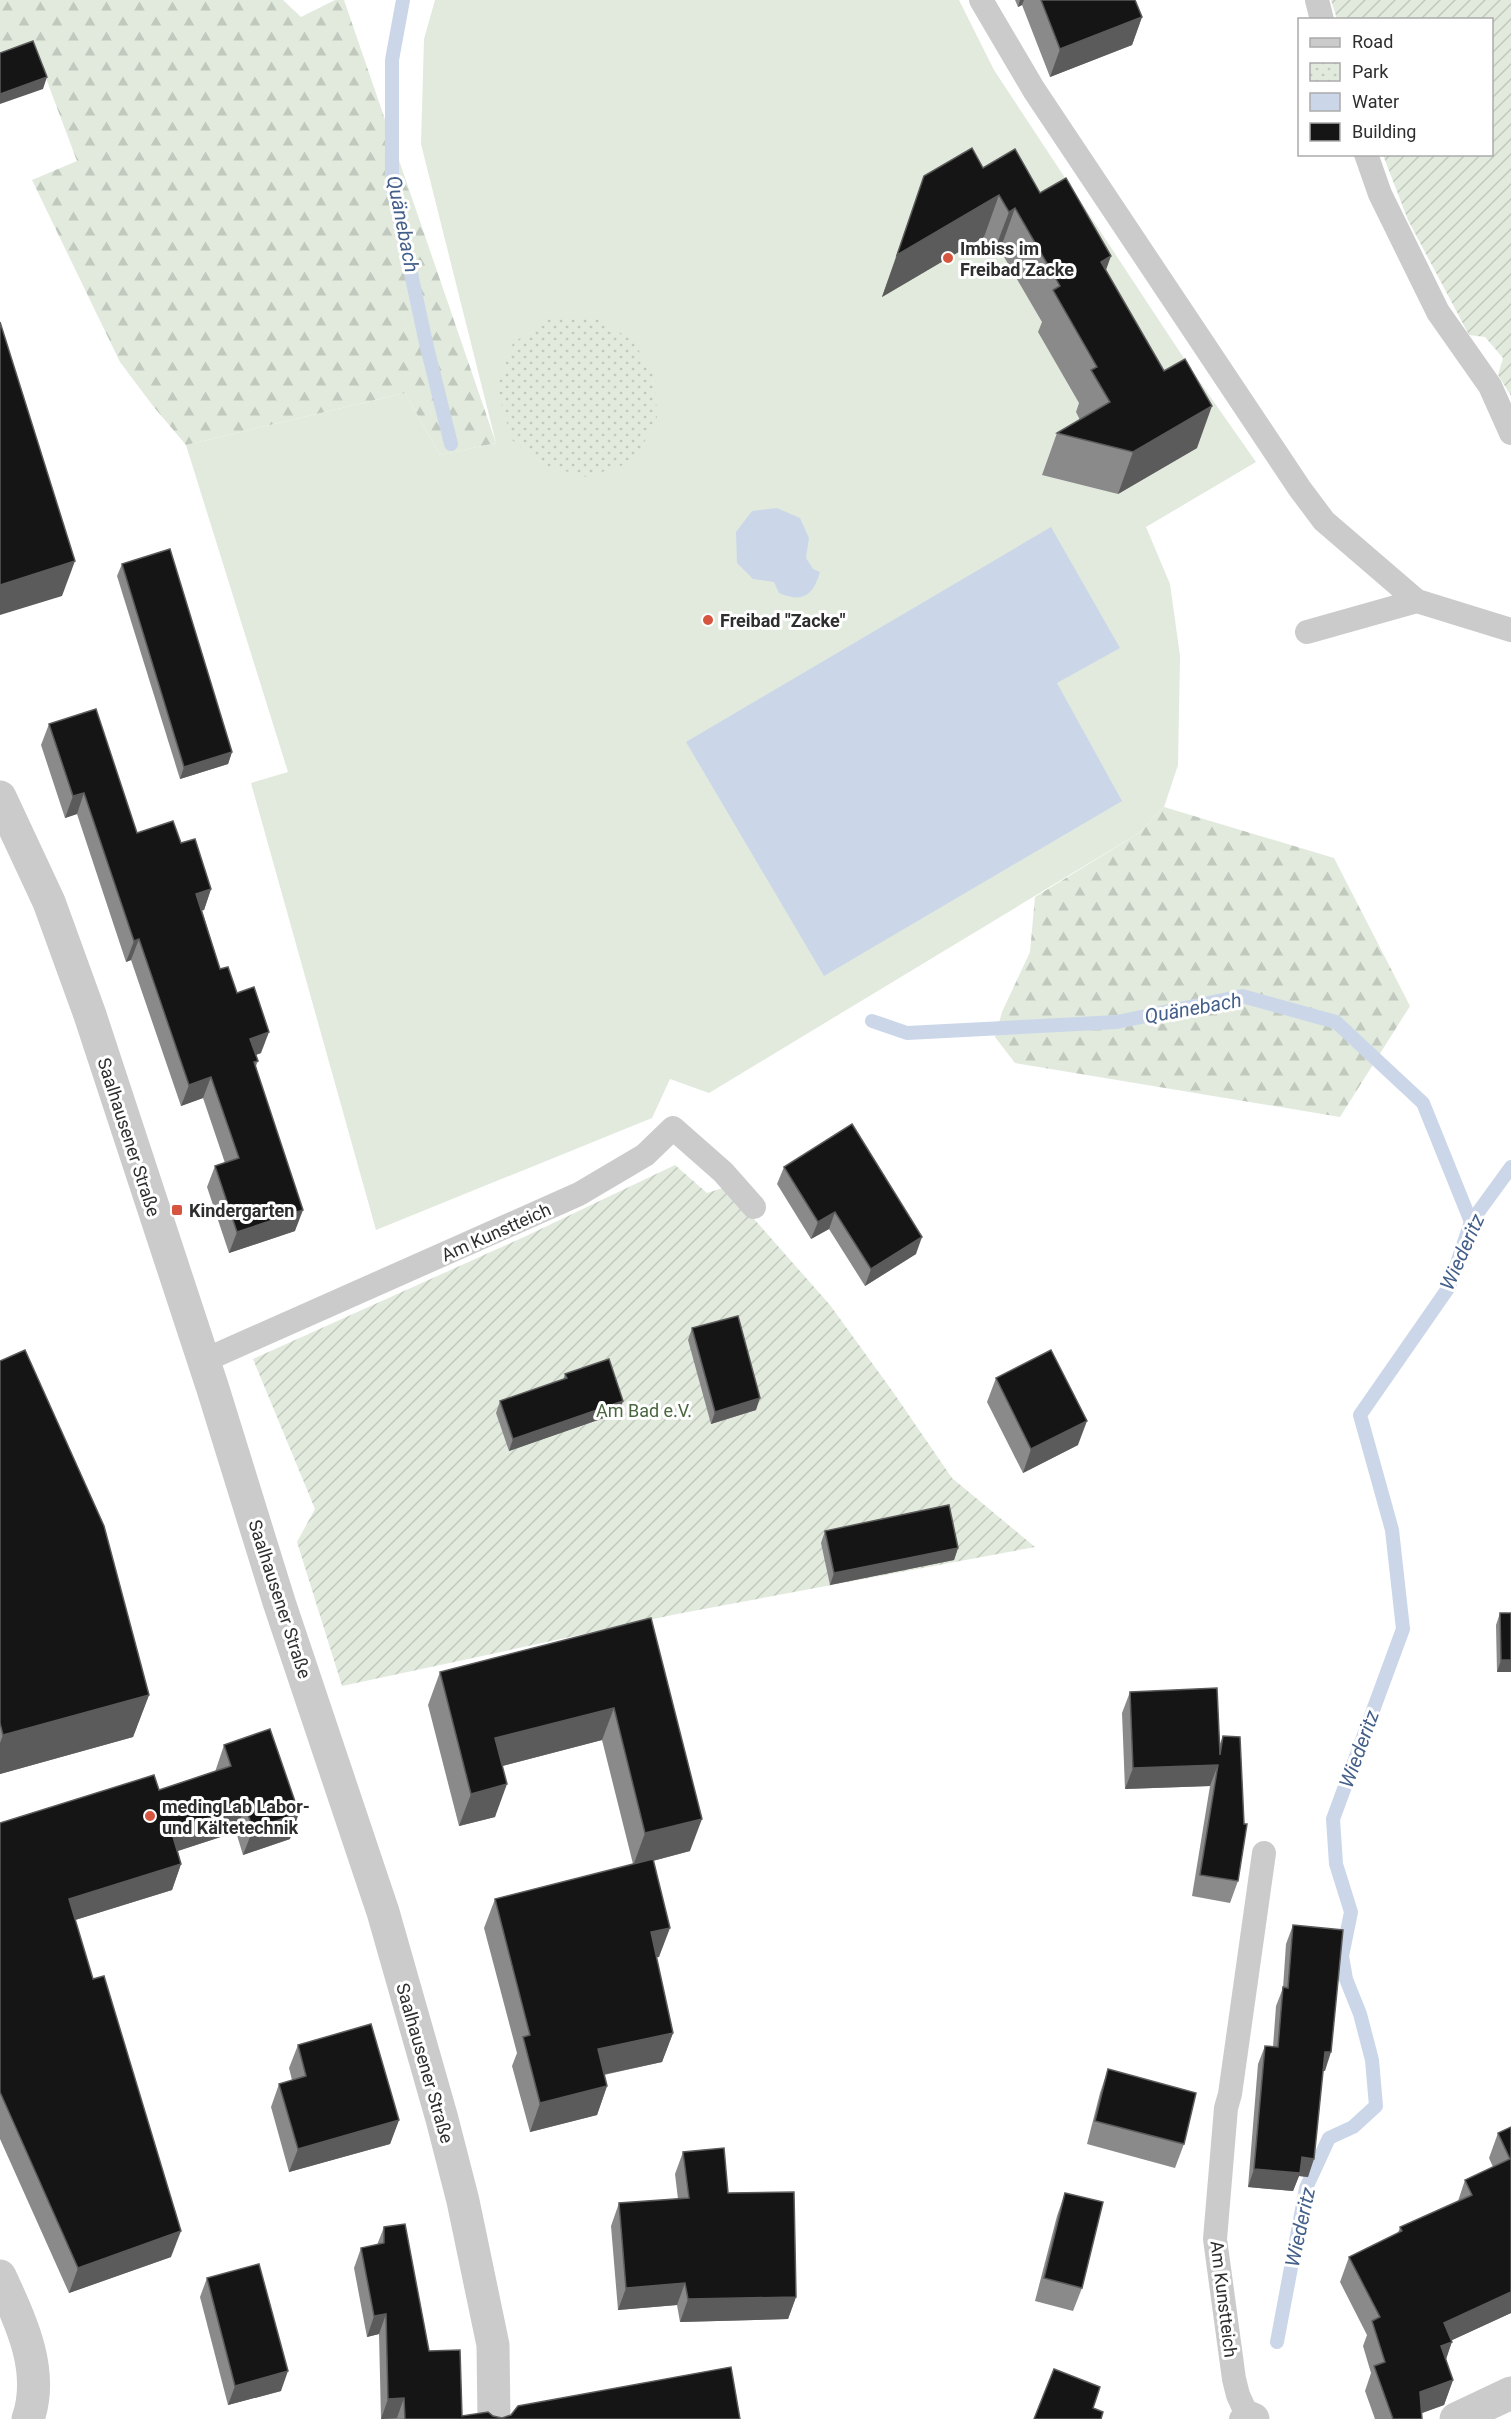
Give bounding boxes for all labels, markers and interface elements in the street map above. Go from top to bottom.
legend [1298,18,1493,156]
text: Road [1352,31,1393,52]
text: Park [1352,61,1389,82]
text: Water [1352,91,1399,112]
text: Building [1352,121,1416,142]
water label: Quänebach [382,174,424,274]
place label: Imbiss im Freibad Zacke [960,238,1074,280]
marker: Imbiss im Freibad Zacke [941,251,955,265]
place label: Freibad "Zacke" [720,610,846,631]
marker: Freibad "Zacke" [701,613,715,627]
water label: Quänebach [1143,988,1243,1028]
street label: Saalhausener Straße [93,1055,165,1219]
street label: Am Kunstteich [438,1199,554,1265]
place label: Kindergarten [189,1200,294,1221]
marker: Kindergarten [170,1203,184,1217]
water label: Wiederitz [1435,1210,1490,1294]
park label: Am Bad e.V. [596,1400,692,1421]
street label: Saalhausener Straße [244,1517,316,1681]
water label: Wiederitz [1334,1707,1384,1791]
place label: medingLab Labor- und Kältetechnik [162,1796,310,1838]
marker: medingLab Labor- und Kältetechnik [143,1809,157,1823]
street label: Saalhausener Straße [392,1981,458,2145]
water label: Wiederitz [1280,2185,1320,2269]
street label: Am Kunstteich [1206,2240,1242,2358]

